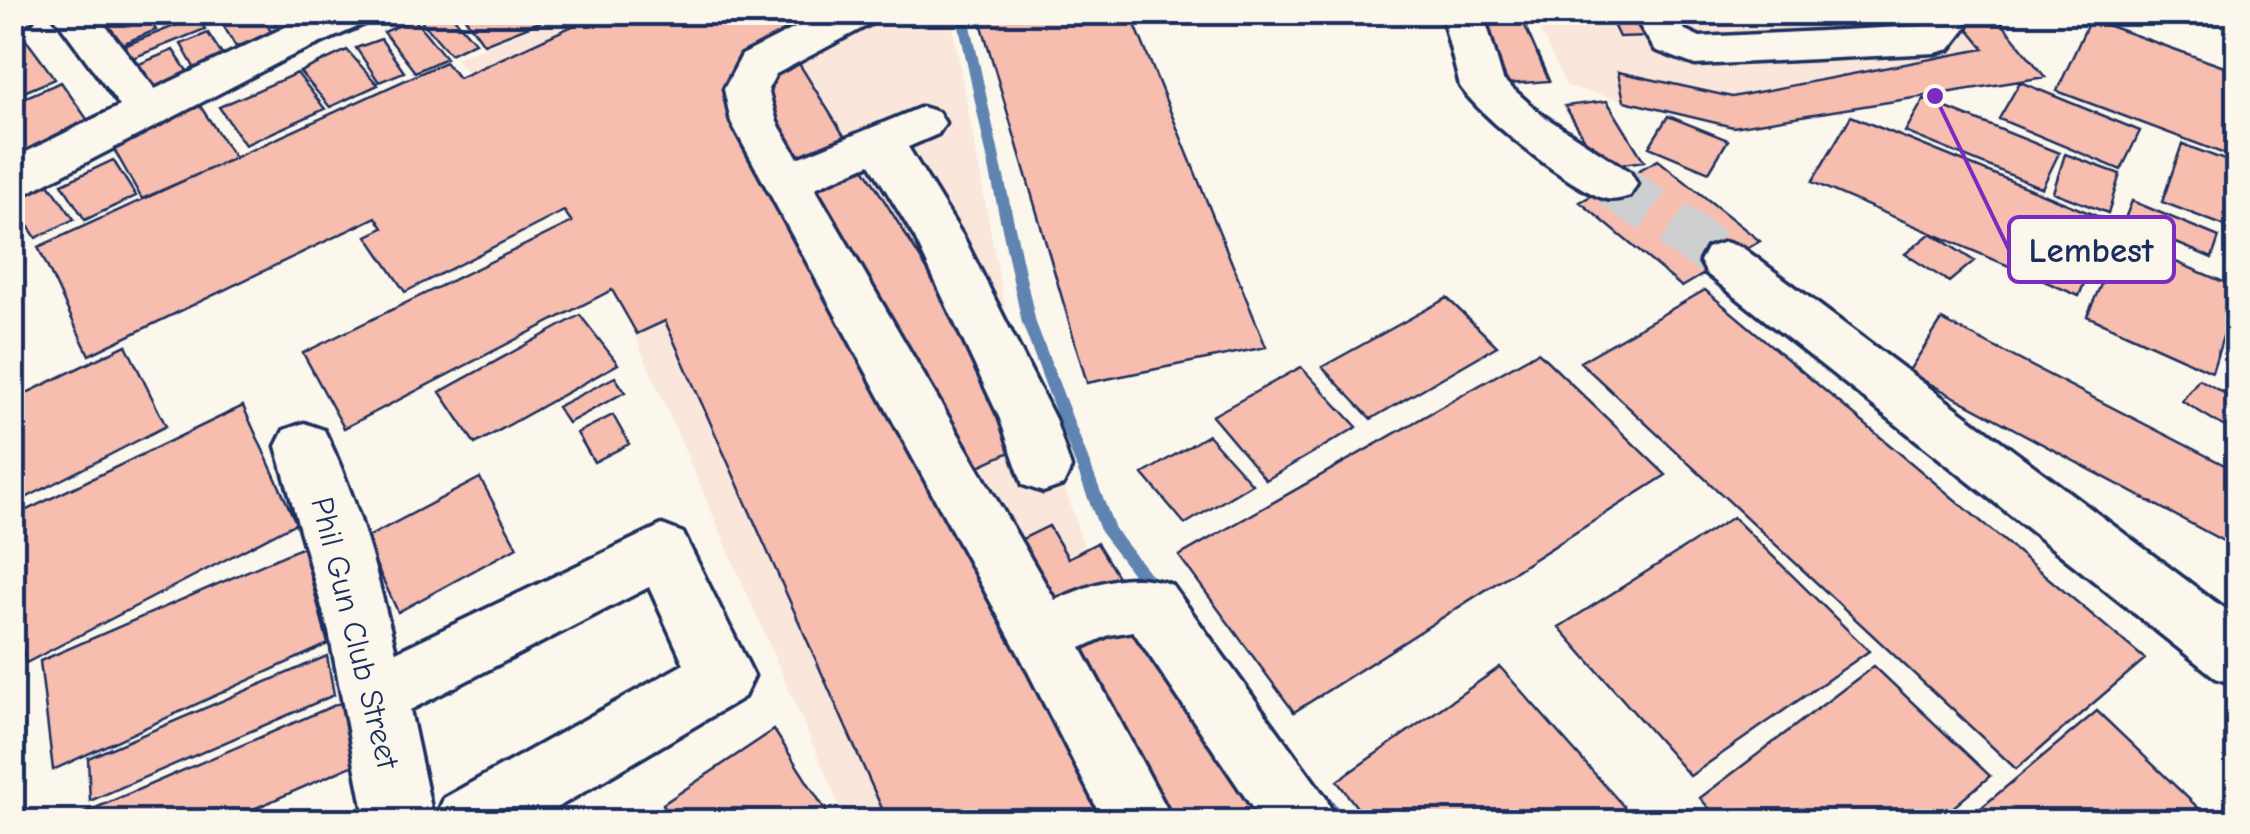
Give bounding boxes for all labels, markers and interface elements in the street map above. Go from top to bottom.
callout: Lembest [2009,217,2174,282]
text: Lembest [2029,230,2154,271]
street label: Phil Gun Club Street [303,493,407,773]

